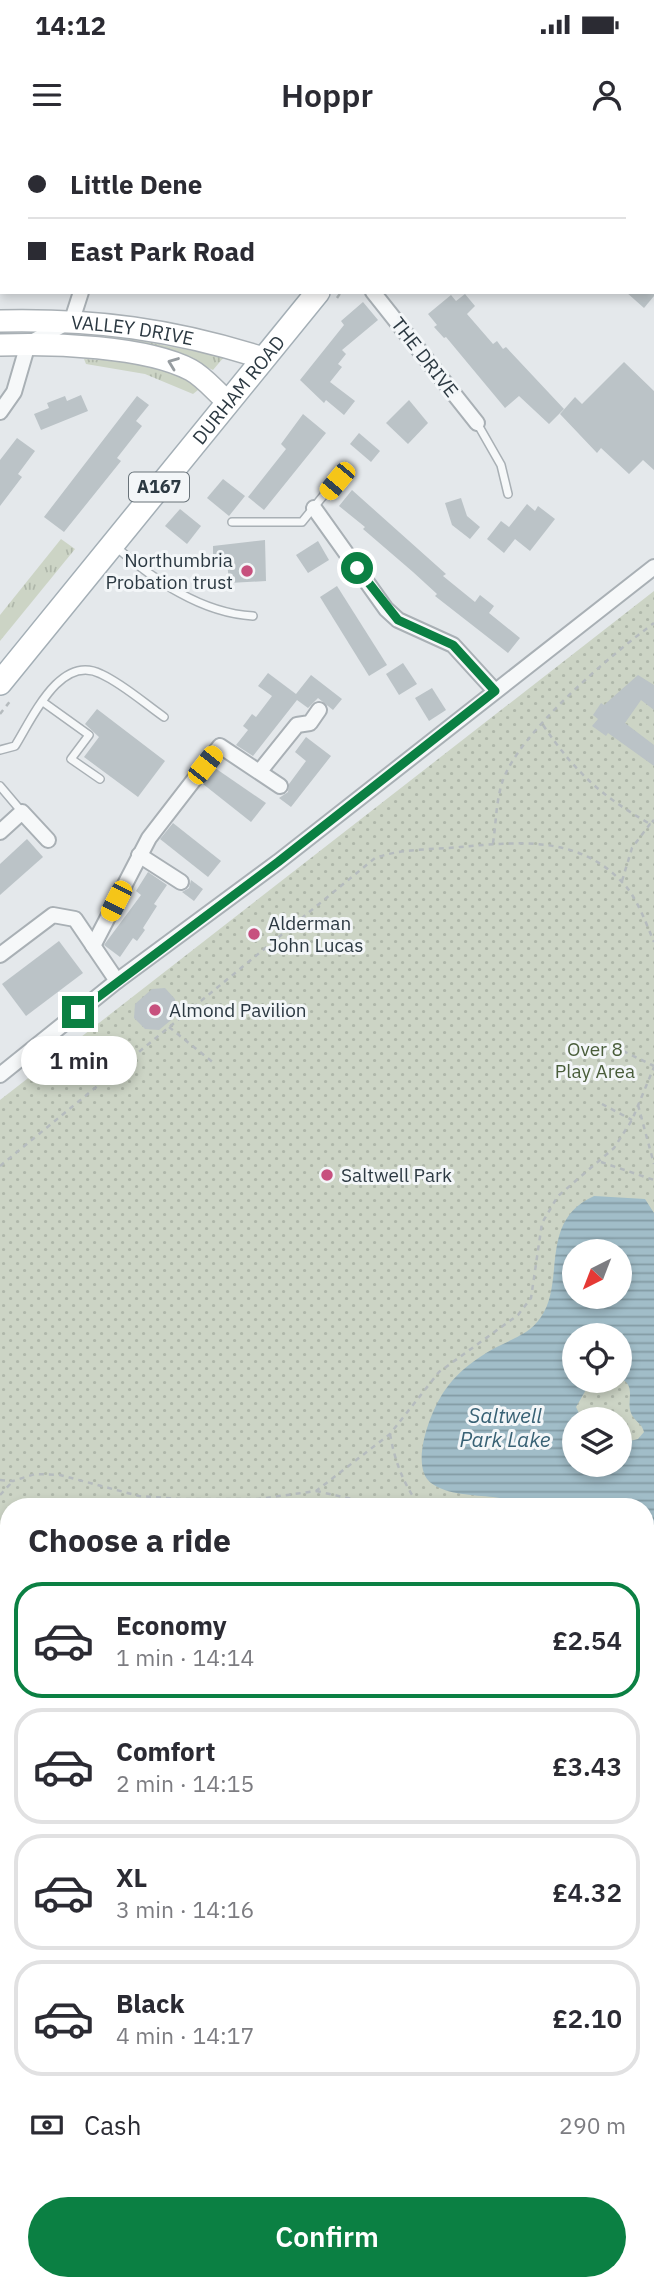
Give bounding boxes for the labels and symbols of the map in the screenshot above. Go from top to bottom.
street label: VALLEY DRIVE [70,310,196,351]
street label: THE DRIVE [386,312,464,402]
street label: DURHAM ROAD [187,330,290,449]
one-way arrow [167,357,179,371]
car [316,458,359,504]
road number: A167 [129,472,189,502]
place label: Northumbria Probation trust [105,548,233,594]
route start [341,552,373,584]
marker: Northumbria Probation trust [239,563,255,579]
car [184,742,227,788]
car [98,878,135,924]
place label: Alderman John Lucas [268,911,363,957]
marker: Alderman John Lucas [246,926,262,942]
route end [62,996,94,1028]
place label: Almond Pavilion [169,998,307,1022]
marker: Almond Pavilion [147,1002,163,1018]
callout: 1 min [20,1036,136,1085]
park label: Over 8 Play Area [555,1037,635,1083]
place label: Saltwell Park [341,1163,452,1187]
marker: Saltwell Park [319,1167,335,1183]
north arrow [562,1239,632,1309]
water label: Saltwell Park Lake [459,1401,551,1453]

